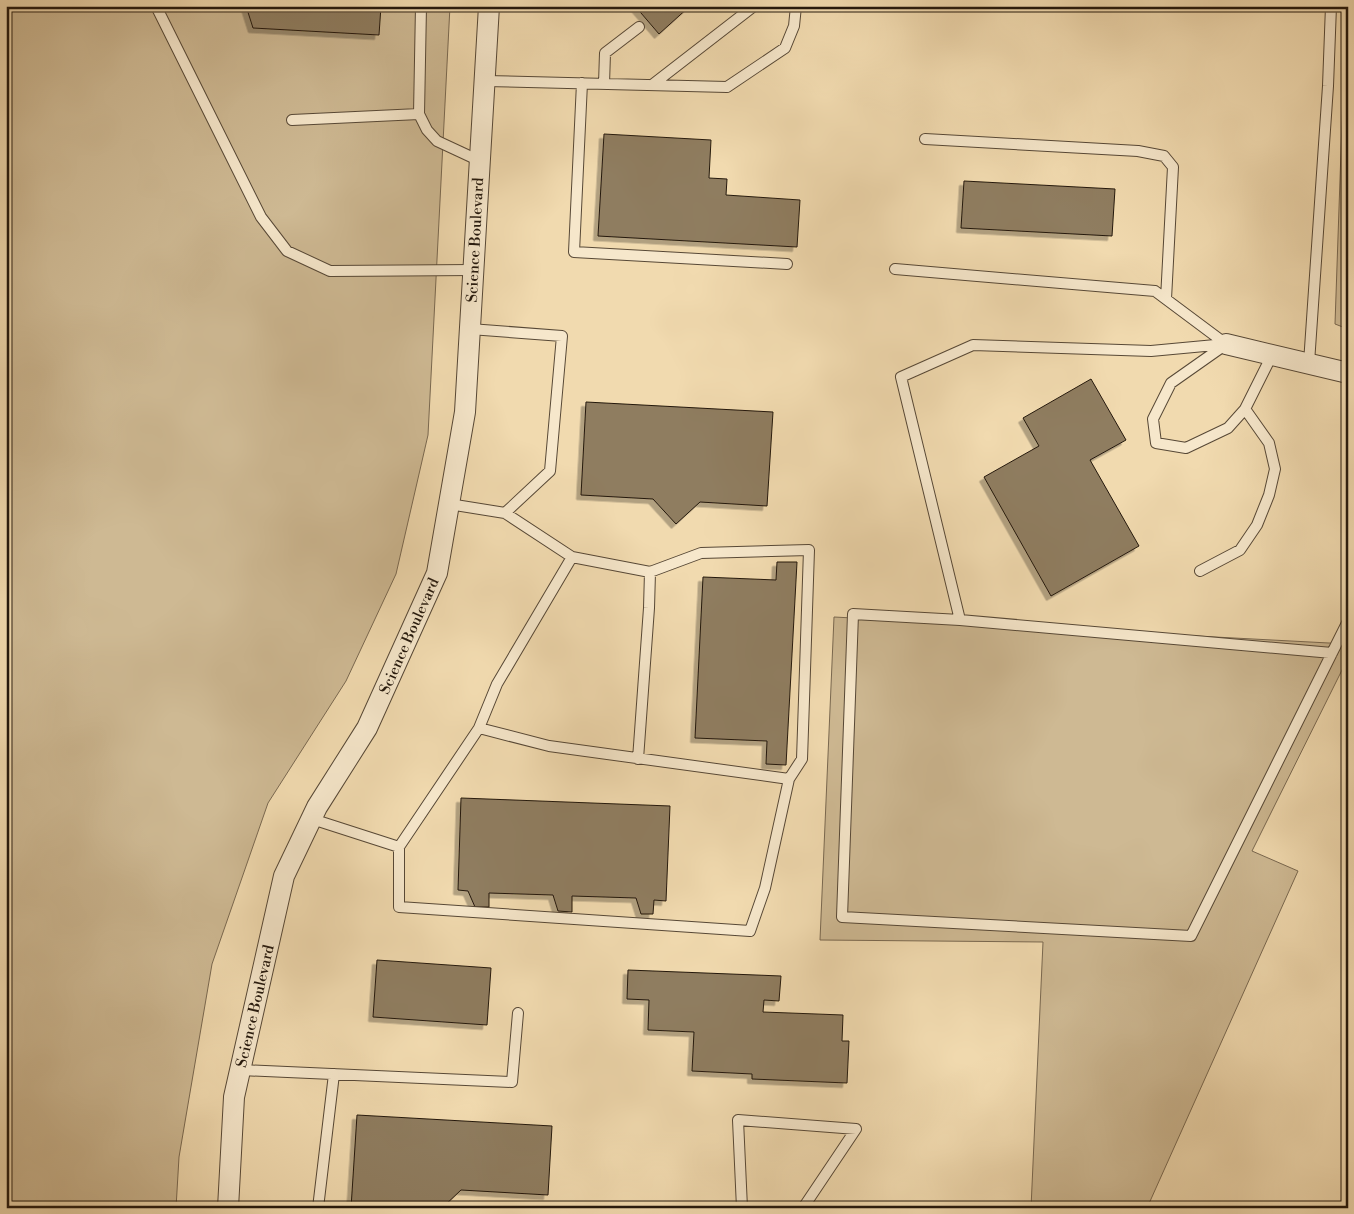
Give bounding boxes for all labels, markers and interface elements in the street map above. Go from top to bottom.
street label: Science Boulevard [463,177,488,303]
street label: Science Boulevard [375,575,444,697]
street label: Science Boulevard [232,942,279,1069]

